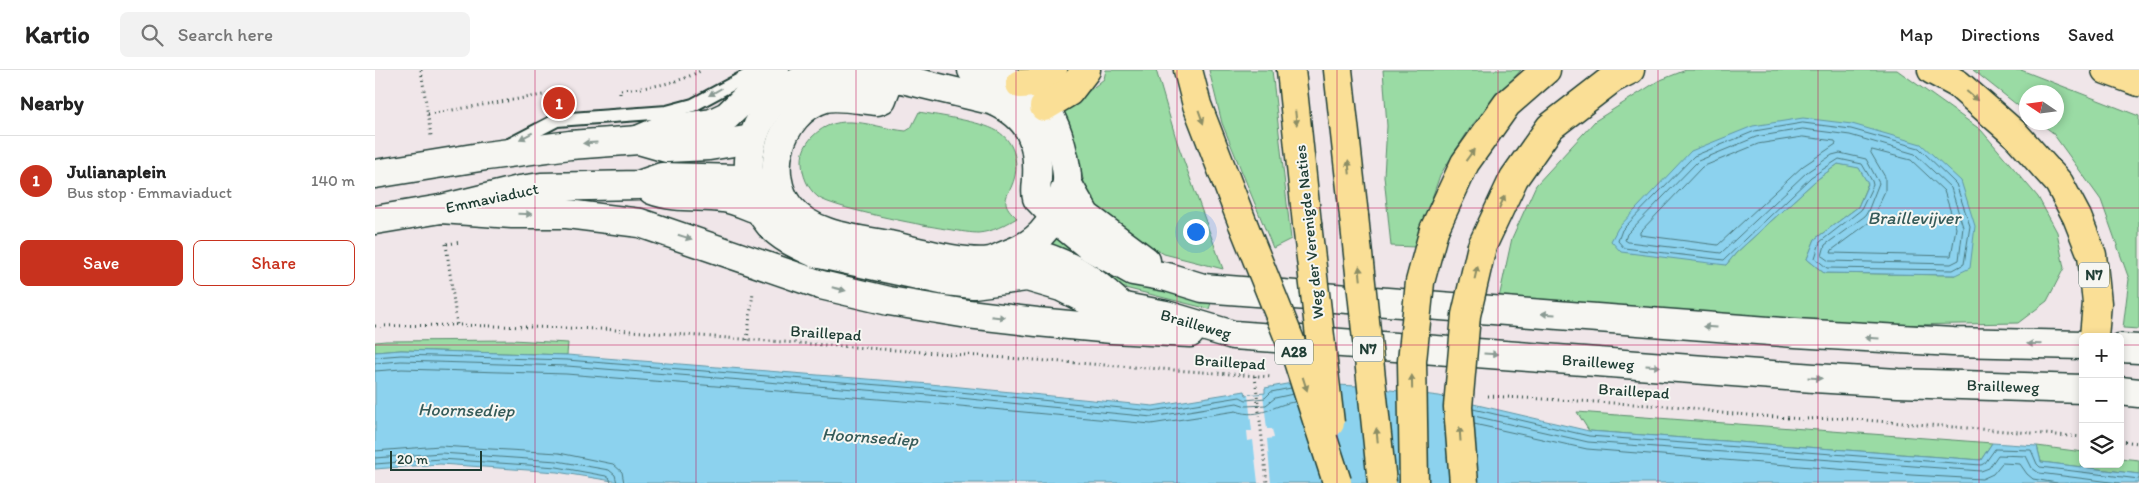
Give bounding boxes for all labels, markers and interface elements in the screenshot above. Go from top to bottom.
search box [120,12,470,57]
text: Kartio [25,20,90,49]
icon: search [138,21,166,49]
text: Search here [178,23,273,46]
text: Map [1900,24,1933,46]
text: Directions [1961,24,2040,46]
text: Saved [2068,24,2114,46]
pin: 1 [543,84,575,122]
north arrow [2019,85,2064,130]
one-way arrow [707,88,722,96]
text: Nearby [20,90,84,115]
one-way arrow [1966,90,1978,102]
one-way arrow [1197,110,1205,125]
one-way arrow [1292,111,1300,127]
one-way arrow [519,132,533,140]
one-way arrow [582,140,598,148]
street label: Weg der Verenigde Naties [1290,144,1328,320]
one-way arrow [1465,148,1475,162]
one-way arrow [1345,159,1353,175]
text: Julianaplein [67,160,166,183]
text: 1 [32,171,40,190]
text: 140 m [311,171,355,190]
street label: Emmaviaduct [444,179,540,217]
text: Bus stop · Emmaviaduct [67,183,232,202]
one-way arrow [1499,195,1507,209]
water label: Braillevijver [1867,207,1962,229]
one-way arrow [517,210,533,218]
your location [1183,219,1209,245]
one-way arrow [677,233,692,241]
button: Save [20,240,183,286]
button: Share [193,240,355,286]
road number: N7 [2079,262,2109,288]
one-way arrow [1356,265,1364,281]
one-way arrow [1472,266,1480,281]
one-way arrow [831,285,846,293]
street label: Brailleweg [1159,305,1234,343]
one-way arrow [1539,310,1555,318]
one-way arrow [991,313,1007,321]
street label: Braillepad [790,321,863,345]
one-way arrow [1701,322,1717,330]
one-way arrow [1863,333,1879,341]
map controls [2079,333,2124,468]
button: + [2079,333,2124,378]
road number: N7 [1353,336,1383,362]
road number: A28 [1275,340,1313,364]
one-way arrow [2026,340,2042,348]
street label: Braillepad [1194,350,1267,374]
one-way arrow [1483,350,1499,358]
street label: Brailleweg [1561,350,1636,374]
one-way arrow [1645,362,1661,370]
one-way arrow [1408,374,1416,390]
one-way arrow [1807,375,1823,383]
street label: Brailleweg [1966,375,2040,397]
one-way arrow [1302,377,1310,392]
button: − [2079,378,2124,423]
street label: Braillepad [1598,379,1671,403]
water label: Hoornsediep [418,398,515,422]
water label: Hoornsediep [821,423,920,451]
button: layers [2079,423,2124,468]
one-way arrow [1373,426,1381,442]
one-way arrow [1456,426,1464,442]
scale bar [390,448,483,471]
text: 20 m [397,451,428,468]

